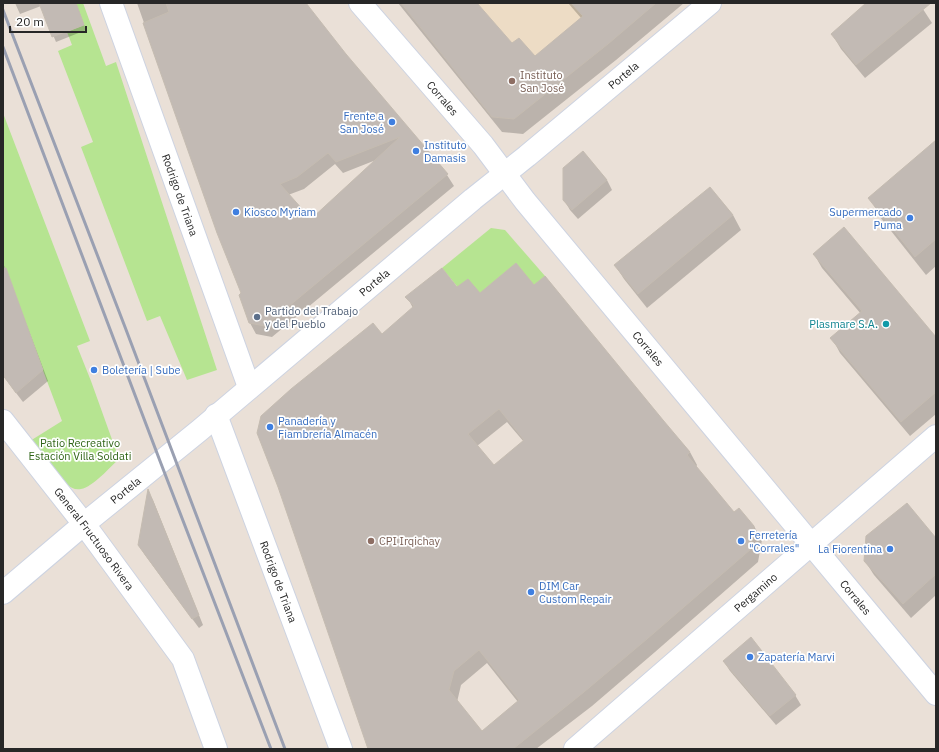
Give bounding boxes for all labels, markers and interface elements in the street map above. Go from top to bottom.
scale bar [10,8,86,34]
text: 20 m [16,14,44,29]
street label: Portela [605,59,642,92]
place label: Instituto San José [520,68,564,95]
marker: Instituto San José [507,76,517,86]
street label: Corrales [424,78,461,118]
place label: Frente a San José [340,109,384,136]
marker: Frente a San José [387,117,397,127]
place label: Instituto Damasis [424,138,467,165]
marker: Instituto Damasis [411,146,421,156]
street label: Rodrigo de Triana [159,152,201,238]
place label: Kiosco Myriam [244,205,316,219]
place label: Supermercado Puma [829,205,902,232]
marker: Kiosco Myriam [231,207,241,217]
marker: Supermercado Puma [905,213,915,223]
street label: Portela [356,266,392,299]
place label: Partido del Trabajo y del Pueblo [265,304,358,331]
marker: Partido del Trabajo y del Pueblo [252,312,262,322]
place label: Plasmare S.A. [809,317,878,331]
marker: Plasmare S.A. [881,319,891,329]
street label: Corrales [629,328,667,369]
place label: Boletería | Sube [102,363,181,377]
marker: Boletería | Sube [89,365,99,375]
place label: Panadería y Fiambrería Almacén [278,414,377,441]
marker: Panadería y Fiambrería Almacén [265,422,275,432]
park label: Patio Recreativo Estación Villa Soldati [29,436,131,463]
street label: Portela [107,474,144,507]
street label: General Fructuoso Rivera [51,485,137,593]
place label: Ferretería "Corrales" [749,528,799,555]
place label: CPI Irqichay [379,534,441,548]
marker: CPI Irqichay [366,536,376,546]
marker: Ferretería "Corrales" [736,536,746,546]
street label: Rodrigo de Triana [257,539,300,625]
place label: La Fiorentina [818,542,882,556]
marker: La Fiorentina [885,544,895,554]
street label: Pergamino [731,570,780,615]
street label: Corrales [837,577,874,618]
place label: DIM Car Custom Repair [539,579,612,606]
marker: DIM Car Custom Repair [526,587,536,597]
place label: Zapatería Marvi [758,650,835,664]
marker: Zapatería Marvi [745,652,755,662]

